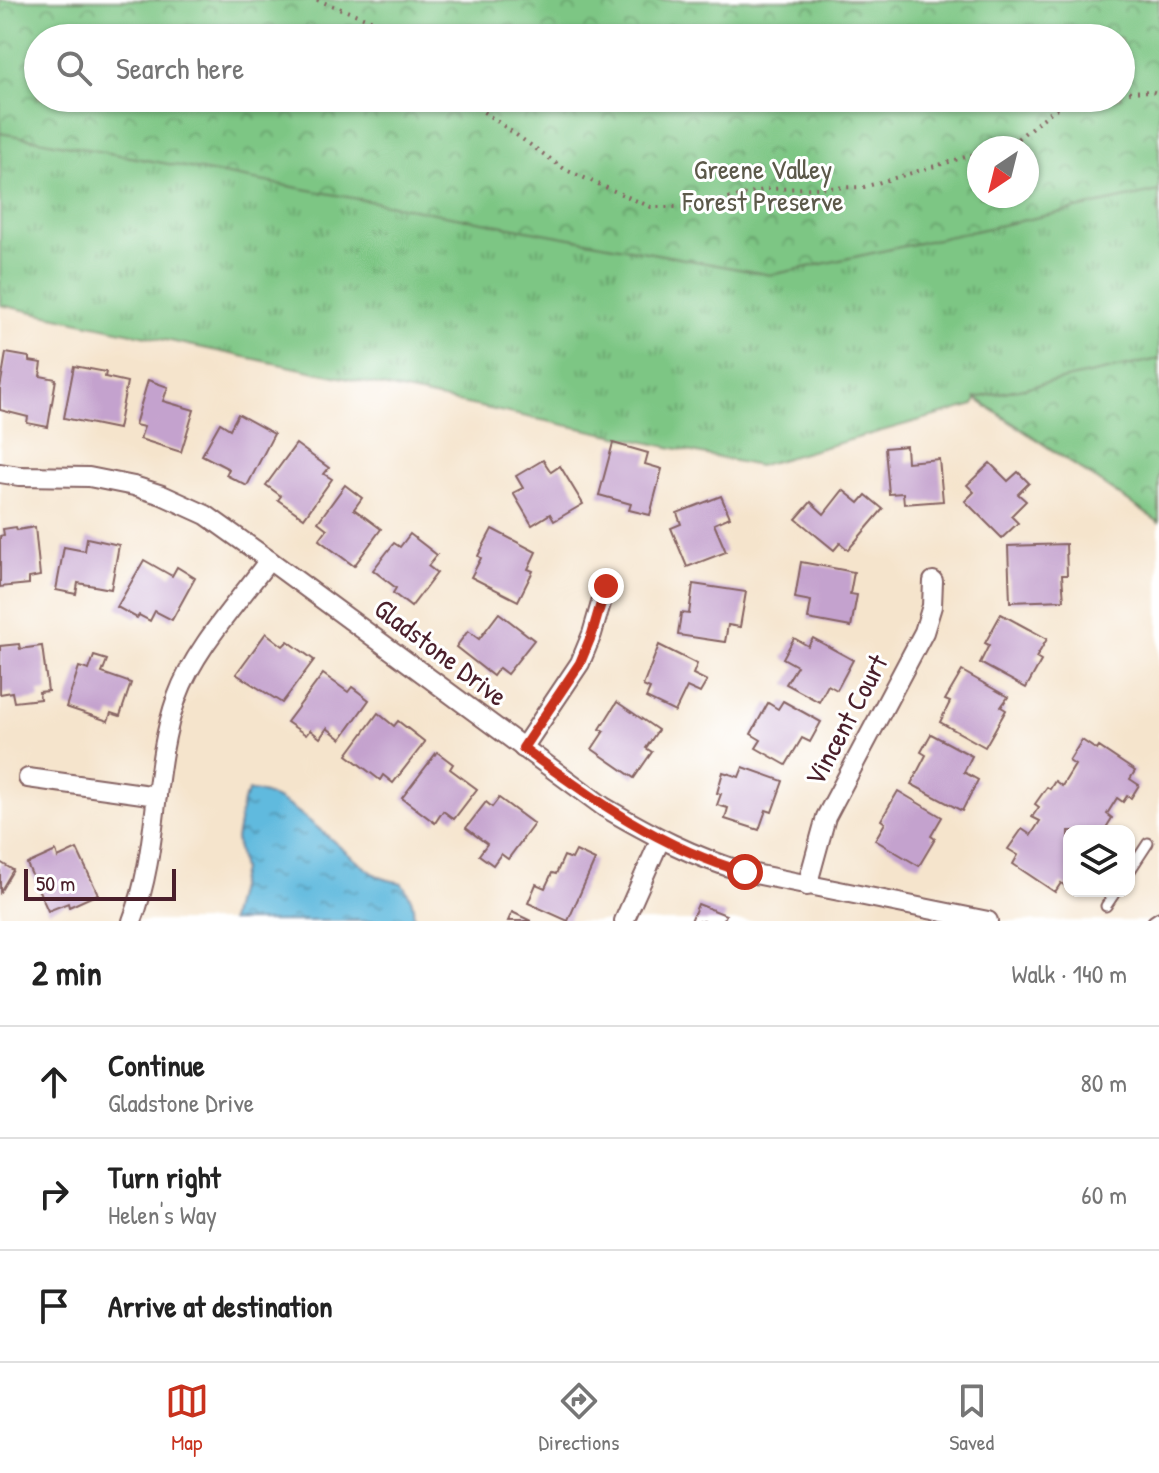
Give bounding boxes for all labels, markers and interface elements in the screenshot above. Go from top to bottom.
search box [24,24,1135,112]
icon: search [52,46,96,90]
text: Search here [116,48,244,88]
north arrow [967,136,1039,208]
park label: Greene Valley Forest Preserve [681,150,844,220]
route end [588,568,624,604]
street label: Gladstone Drive [367,589,515,715]
street label: Vincent Court [796,647,897,792]
map controls [1063,825,1135,897]
button: layers [1063,825,1135,897]
route start [727,854,763,890]
scale bar [24,865,176,901]
text: 50 m [36,868,75,898]
text: 2 min [32,950,102,996]
text: Walk · 140 m [1011,956,1127,991]
text: Continue [108,1045,205,1085]
icon: ahead [32,1060,76,1104]
text: 80 m [1080,1065,1127,1100]
text: Gladstone Drive [108,1085,254,1120]
text: Turn right [108,1157,221,1197]
icon: right [32,1172,76,1216]
text: 60 m [1081,1177,1127,1212]
text: Helen's Way [108,1197,217,1232]
icon: arrive [32,1284,76,1328]
text: Arrive at destination [108,1286,333,1326]
tab: Map [165,1379,209,1457]
tab: Directions [539,1379,620,1457]
tab: Saved [949,1379,994,1457]

